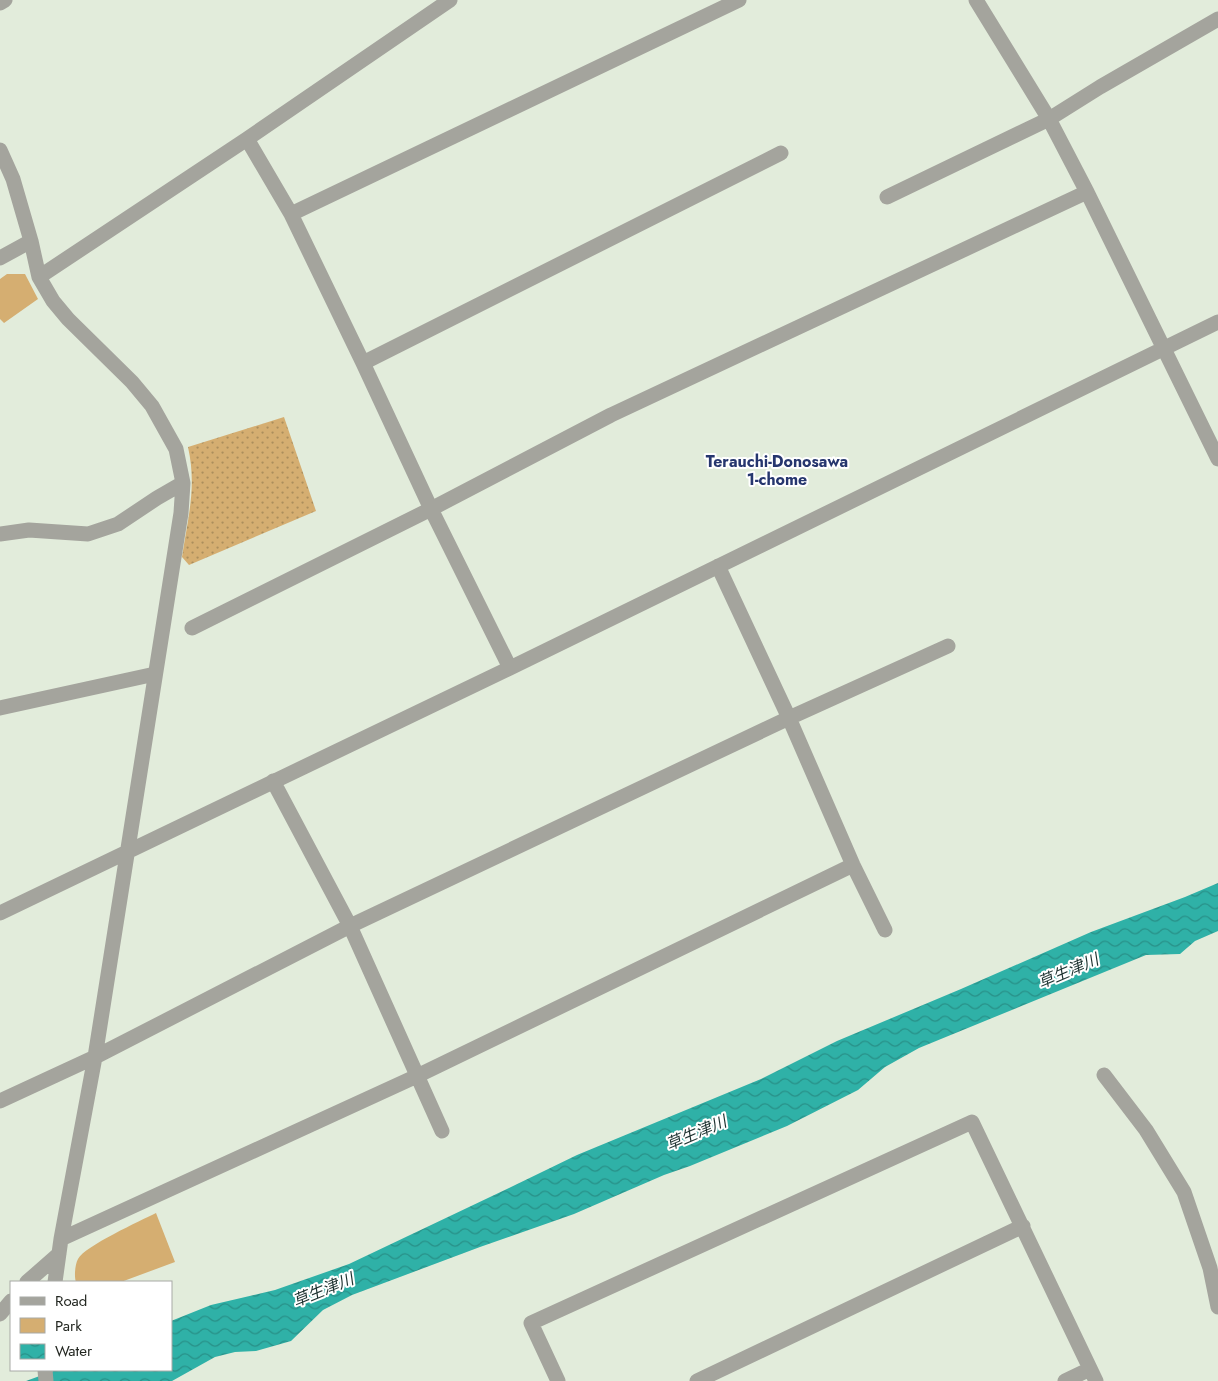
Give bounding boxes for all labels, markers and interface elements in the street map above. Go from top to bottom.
district label: Terauchi-Donosawa 1-chome [706,450,848,491]
water label: 草生津川 [1034,947,1104,994]
water label: 草生津川 [662,1109,732,1156]
water label: 草生津川 [289,1267,359,1313]
legend [10,1281,172,1371]
text: Road [55,1290,87,1312]
text: Park [55,1315,82,1337]
text: Water [55,1340,93,1362]

